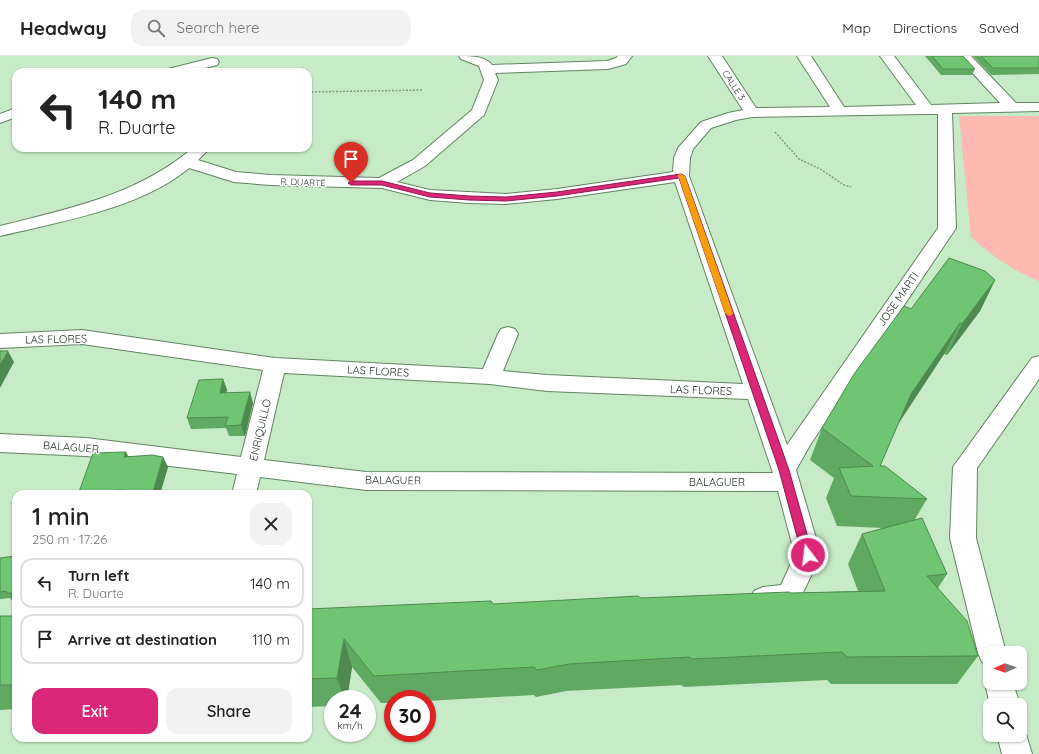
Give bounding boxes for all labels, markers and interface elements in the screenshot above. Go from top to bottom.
search box [131,10,411,46]
text: Headway [20,16,107,40]
icon: search [145,17,167,39]
text: Search here [177,18,259,37]
text: Map [842,19,871,37]
text: Directions [893,19,957,37]
text: Saved [979,19,1019,37]
street label: CALLE 3 [720,68,748,102]
text: 140 m [98,81,176,116]
icon: left [32,84,84,136]
text: R. Duarte [98,116,175,139]
pin [334,142,368,183]
icon: arrive [340,148,362,170]
street label: R. DUARTE [280,176,326,188]
street label: JOSE MARTI [874,269,922,329]
street label: LAS FLORES [25,331,87,347]
street label: LAS FLORES [346,362,410,380]
street label: LAS FLORES [670,382,732,398]
street label: ENRIQUILLO [246,397,274,463]
street label: BALAGUER [42,438,100,456]
street label: BALAGUER [365,473,421,487]
street label: BALAGUER [689,475,745,489]
text: 1 min [32,501,90,531]
button: close [250,503,292,545]
text: 250 m · 17:26 [32,531,107,547]
position arrow [787,534,829,576]
text: Turn left [68,566,130,585]
icon: left [34,572,56,594]
text: 140 m [250,574,290,593]
text: R. Duarte [68,585,124,601]
icon: arrive [34,628,56,650]
text: Arrive at destination [68,630,217,649]
text: 110 m [252,630,290,649]
north arrow [983,646,1027,690]
map controls [983,646,1027,742]
button: Exit [32,688,158,734]
button: Share [166,688,292,734]
speed limit sign: 30 [384,690,436,742]
text: 24 [338,698,362,723]
button: search [983,698,1027,742]
text: km/h [337,719,363,732]

